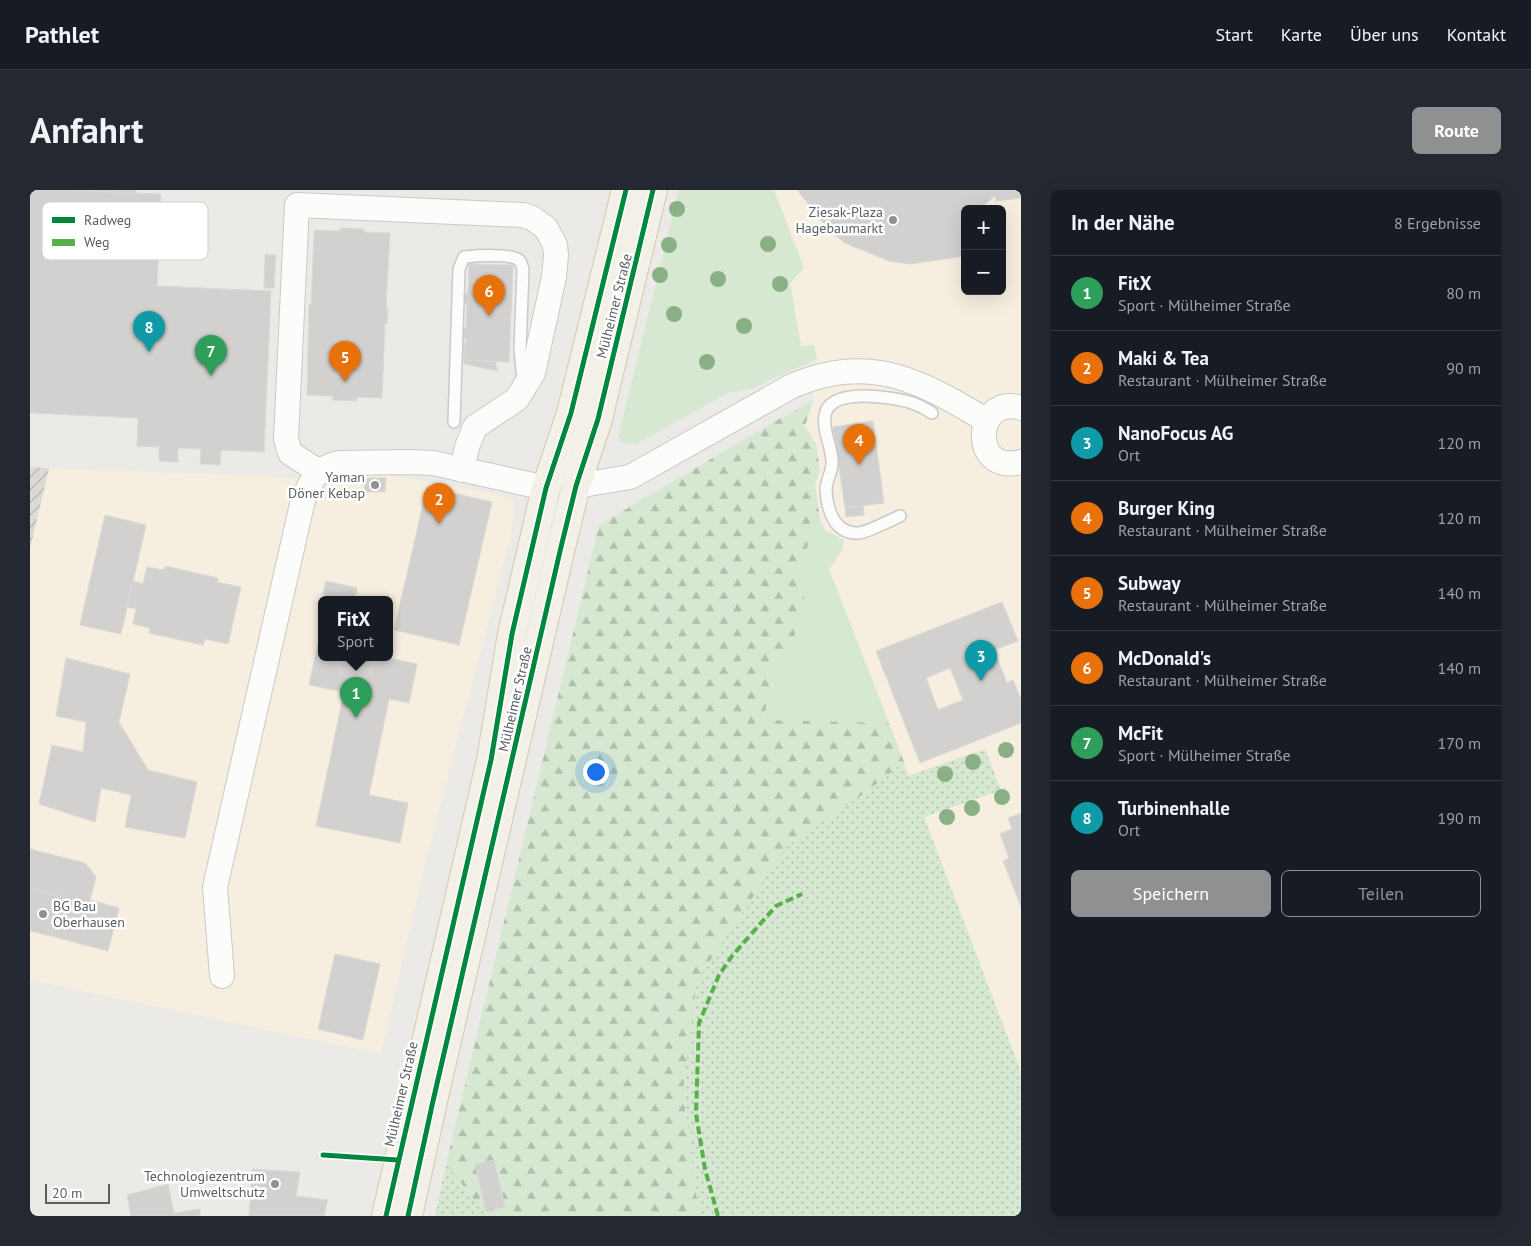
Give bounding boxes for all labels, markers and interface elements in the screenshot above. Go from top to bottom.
text: Pathlet [25,19,99,50]
text: Start [1215,23,1253,46]
text: Karte [1281,23,1322,46]
text: Über uns [1350,23,1419,46]
text: Kontakt [1447,23,1506,46]
text: Anfahrt [30,107,143,153]
button: Route [1412,107,1501,154]
legend [42,202,208,260]
place label: Ziesak-Plaza Hagebaumarkt [795,203,883,237]
map controls [961,205,1006,295]
button: + [961,205,1006,250]
text: In der Nähe [1071,209,1175,236]
text: Radweg [84,211,131,229]
text: 8 Ergebnisse [1394,213,1481,233]
marker: Ziesak-Plaza Hagebaumarkt [887,214,899,226]
text: Weg [84,233,109,251]
button: − [961,250,1006,295]
street label: Mülheimer Straße [592,252,636,360]
text: FitX [1118,271,1151,295]
pin: 6 [473,275,505,316]
text: 1 [1082,283,1092,303]
text: 80 m [1446,283,1481,303]
text: Sport · Mülheimer Straße [1118,295,1291,315]
pin: 8 [133,311,165,352]
pin: 7 [195,335,227,376]
pin: 5 [329,341,361,382]
text: Maki & Tea [1118,346,1209,370]
text: 2 [1082,358,1092,378]
text: 90 m [1446,358,1481,378]
text: Restaurant · Mülheimer Straße [1118,370,1327,390]
text: NanoFocus AG [1118,421,1233,445]
pin: 4 [843,424,875,465]
text: 3 [1082,433,1092,453]
text: 120 m [1438,433,1481,453]
text: Ort [1118,445,1140,465]
place label: Yaman Döner Kebap [288,468,365,502]
marker: Yaman Döner Kebap [369,479,381,491]
pin: 2 [423,483,455,524]
text: Burger King [1118,496,1215,520]
text: 4 [1082,508,1092,528]
text: 120 m [1438,508,1481,528]
text: Restaurant · Mülheimer Straße [1118,520,1327,540]
text: Subway [1118,571,1181,595]
text: 5 [1082,583,1092,603]
text: 140 m [1438,583,1481,603]
text: Restaurant · Mülheimer Straße [1118,595,1327,615]
popup [318,596,393,661]
text: FitX [337,607,370,631]
text: Sport [337,631,374,651]
pin: 3 [965,640,997,681]
street label: Mülheimer Straße [494,645,536,753]
text: McDonald's [1118,646,1211,670]
text: 6 [1082,658,1092,678]
text: 140 m [1438,658,1481,678]
text: Restaurant · Mülheimer Straße [1118,670,1327,690]
pin: 1 [340,677,372,718]
text: McFit [1118,721,1163,745]
text: 7 [1082,733,1092,753]
text: 170 m [1438,733,1481,753]
text: Sport · Mülheimer Straße [1118,745,1291,765]
your location [583,759,609,785]
text: Turbinenhalle [1118,796,1230,820]
text: 8 [1082,808,1092,828]
text: 190 m [1438,808,1481,828]
text: Ort [1118,820,1140,840]
button: Speichern [1071,870,1271,917]
button: Teilen [1281,870,1481,917]
place label: BG Bau Oberhausen [53,897,125,931]
marker: BG Bau Oberhausen [37,908,49,920]
street label: Mülheimer Straße [380,1040,422,1148]
place label: Technologiezentrum Umweltschutz [144,1167,265,1201]
marker: Technologiezentrum Umweltschutz [269,1178,281,1190]
scale bar [45,1181,110,1204]
text: 20 m [52,1184,82,1202]

